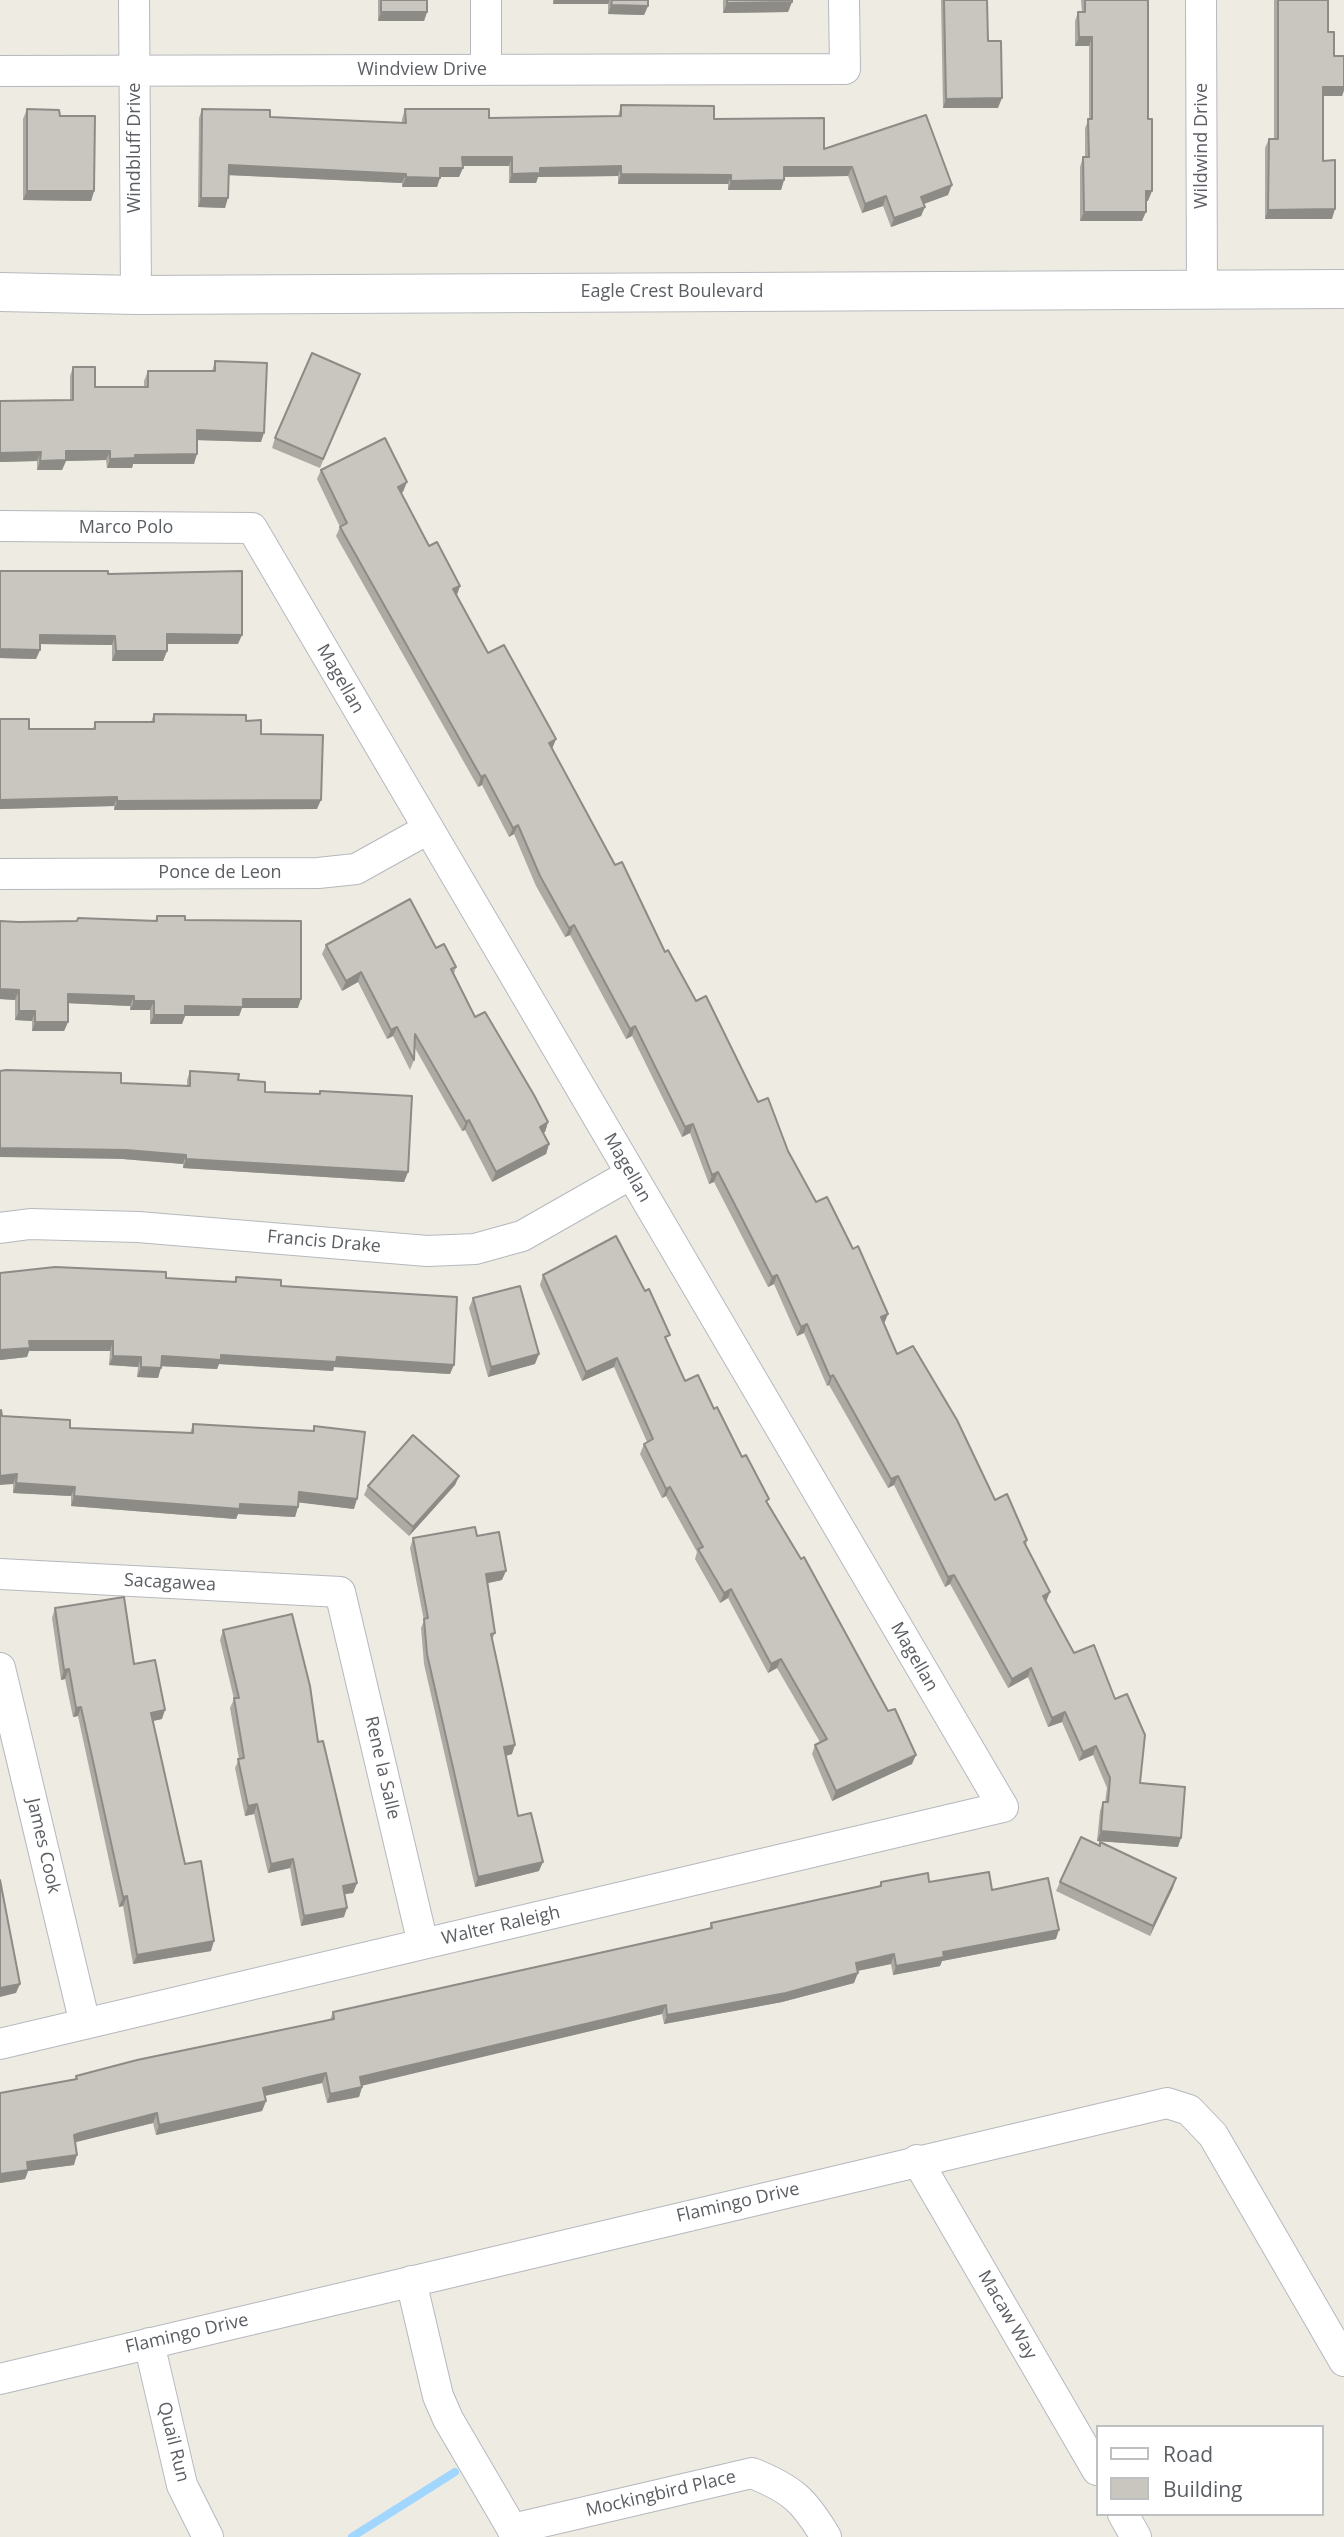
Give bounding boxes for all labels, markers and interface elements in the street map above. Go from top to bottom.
street label: Windview Drive [357,59,487,81]
street label: Windbluff Drive [124,83,146,213]
street label: Wildwind Drive [1191,83,1213,209]
street label: Eagle Crest Boulevard [580,281,764,303]
street label: Marco Polo [79,517,173,539]
street label: Magellan [312,641,368,717]
street label: Ponce de Leon [158,862,282,884]
street label: Magellan [599,1130,655,1206]
street label: Francis Drake [266,1226,382,1258]
street label: Sacagawea [123,1570,217,1596]
street label: Magellan [886,1619,942,1695]
street label: Rene la Salle [360,1714,404,1822]
street label: James Cook [22,1796,64,1896]
street label: Walter Raleigh [440,1902,562,1950]
street label: Flamingo Drive [674,2178,802,2228]
street label: Macaw Way [973,2267,1041,2363]
street label: Flamingo Drive [123,2309,251,2359]
street label: Quail Run [153,2400,193,2484]
legend [1096,2425,1323,2516]
text: Road [1163,2440,1213,2468]
street label: Mockingbird Place [584,2466,738,2522]
text: Building [1163,2475,1242,2503]

